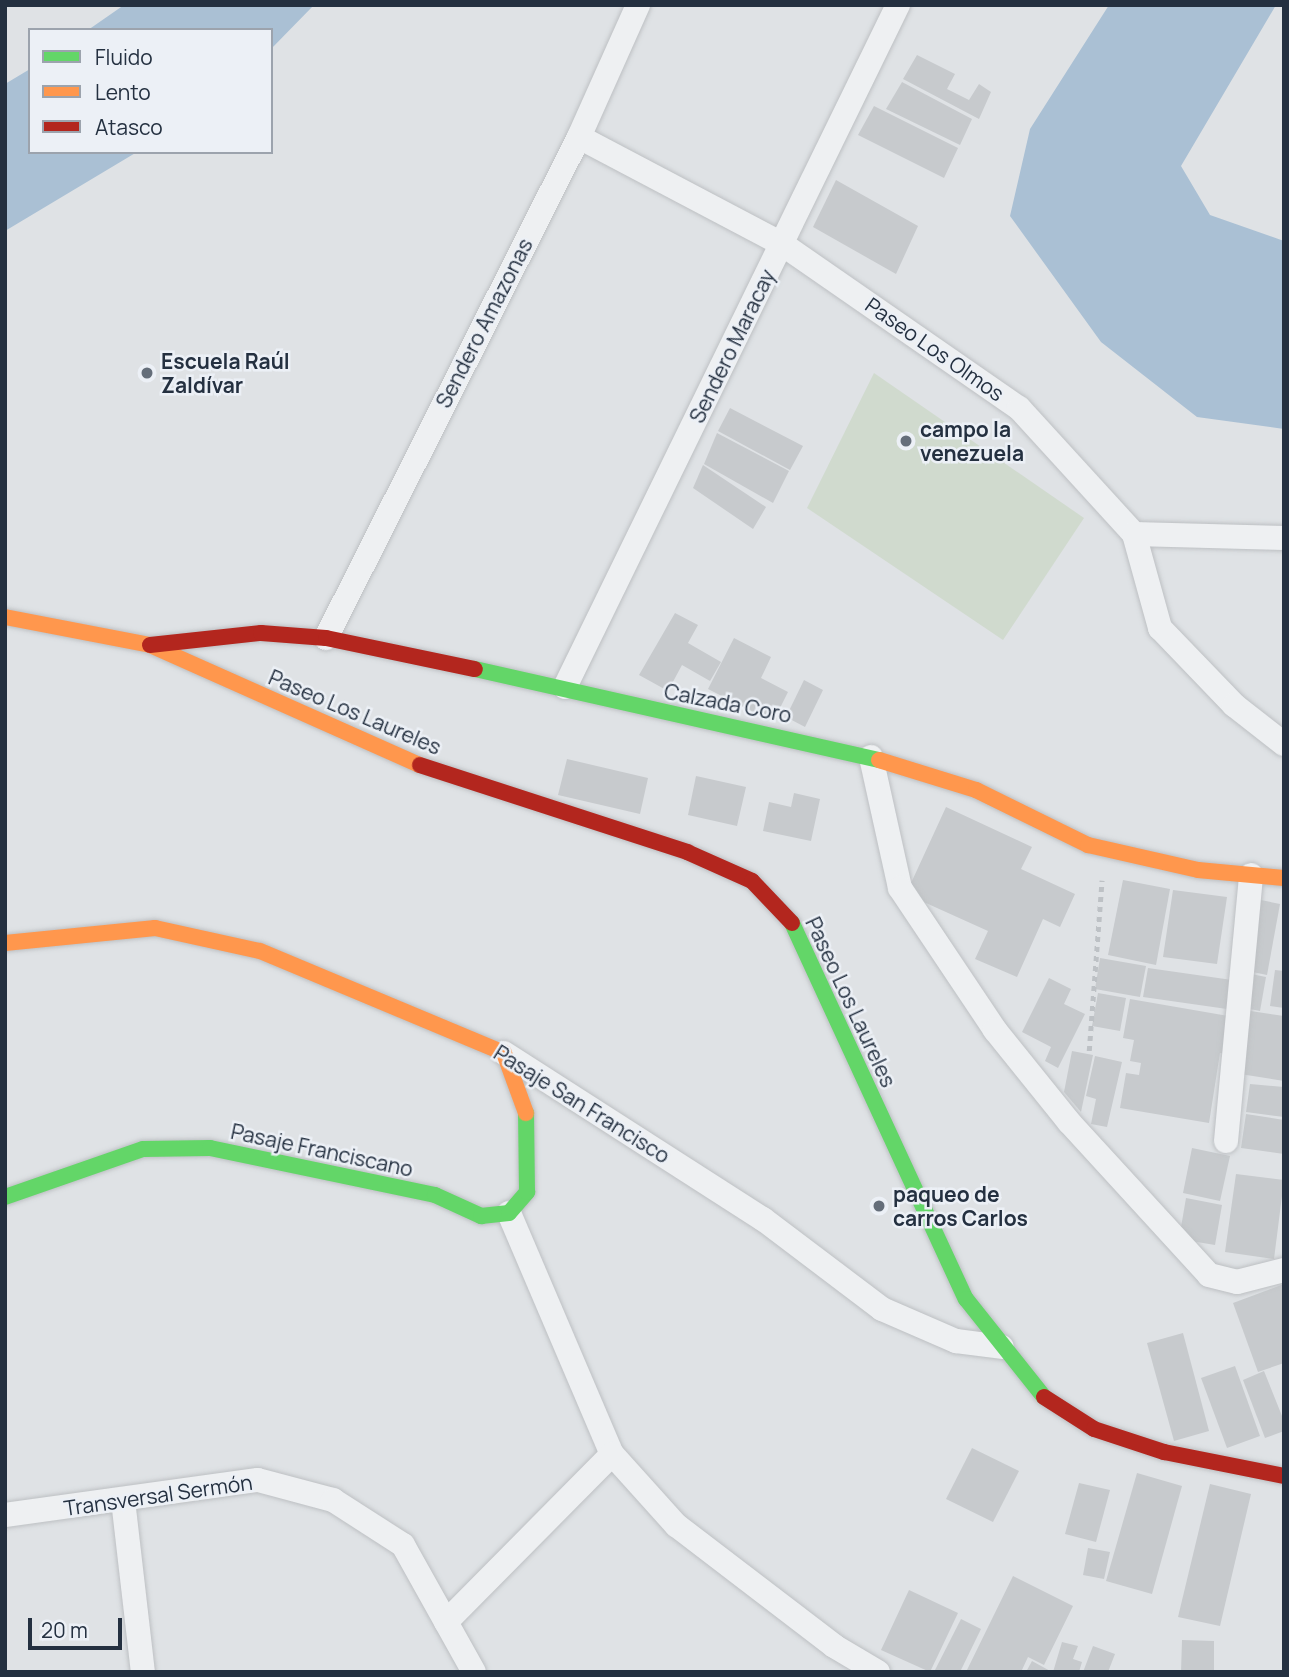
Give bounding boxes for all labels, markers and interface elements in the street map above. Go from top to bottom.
legend [28,28,273,154]
text: Fluido [95,43,153,71]
text: Lento [95,78,151,106]
text: Atasco [95,113,163,141]
street label: Sendero Amazonas [430,234,538,412]
street label: Sendero Maracay [684,265,780,427]
street label: Paseo Los Olmos [861,292,1009,406]
place label: Escuela Raúl Zaldívar [161,348,290,398]
marker: Escuela Raúl Zaldívar [139,365,155,381]
place label: campo la venezuela [920,416,1024,466]
marker: campo la venezuela [898,433,914,449]
street label: Paseo Los Laureles [265,664,445,760]
street label: Calzada Coro [662,678,794,728]
street label: Paseo Los Laureles [801,913,901,1091]
street label: Pasaje San Francisco [490,1040,674,1168]
street label: Pasaje Franciscano [229,1118,415,1182]
place label: paqueo de carros Carlos [893,1181,1028,1231]
marker: paqueo de carros Carlos [871,1198,887,1214]
street label: Transversal Sermón [62,1469,254,1521]
scale bar [32,1604,126,1648]
text: 20 m [41,1616,88,1644]

